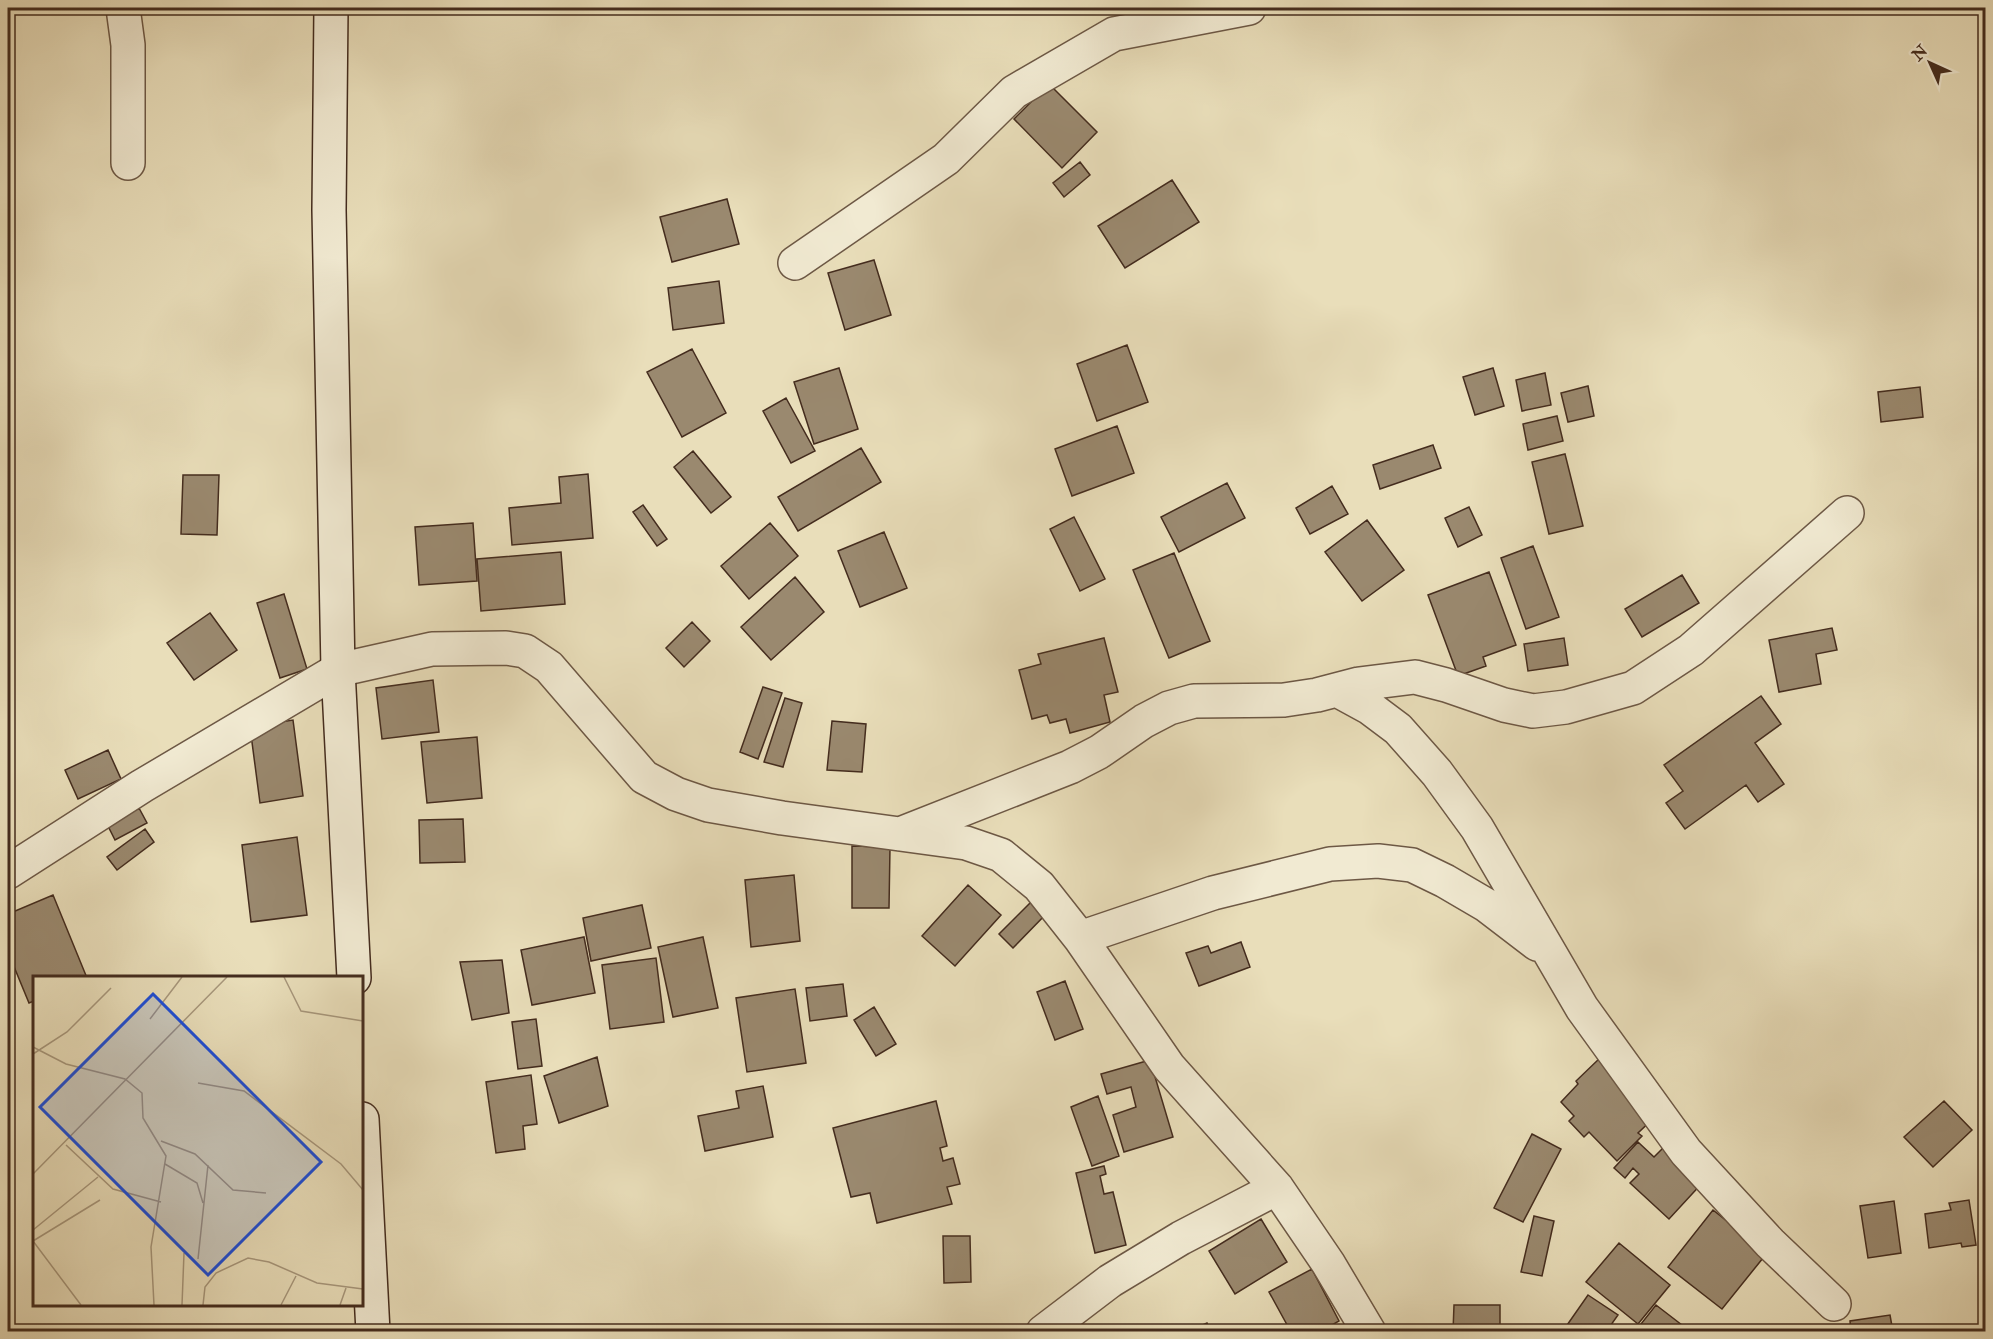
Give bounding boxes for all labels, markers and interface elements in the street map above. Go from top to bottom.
north arrow [1900,33,1960,93]
text: N [1907,40,1933,66]
inset map [33,976,363,1306]

